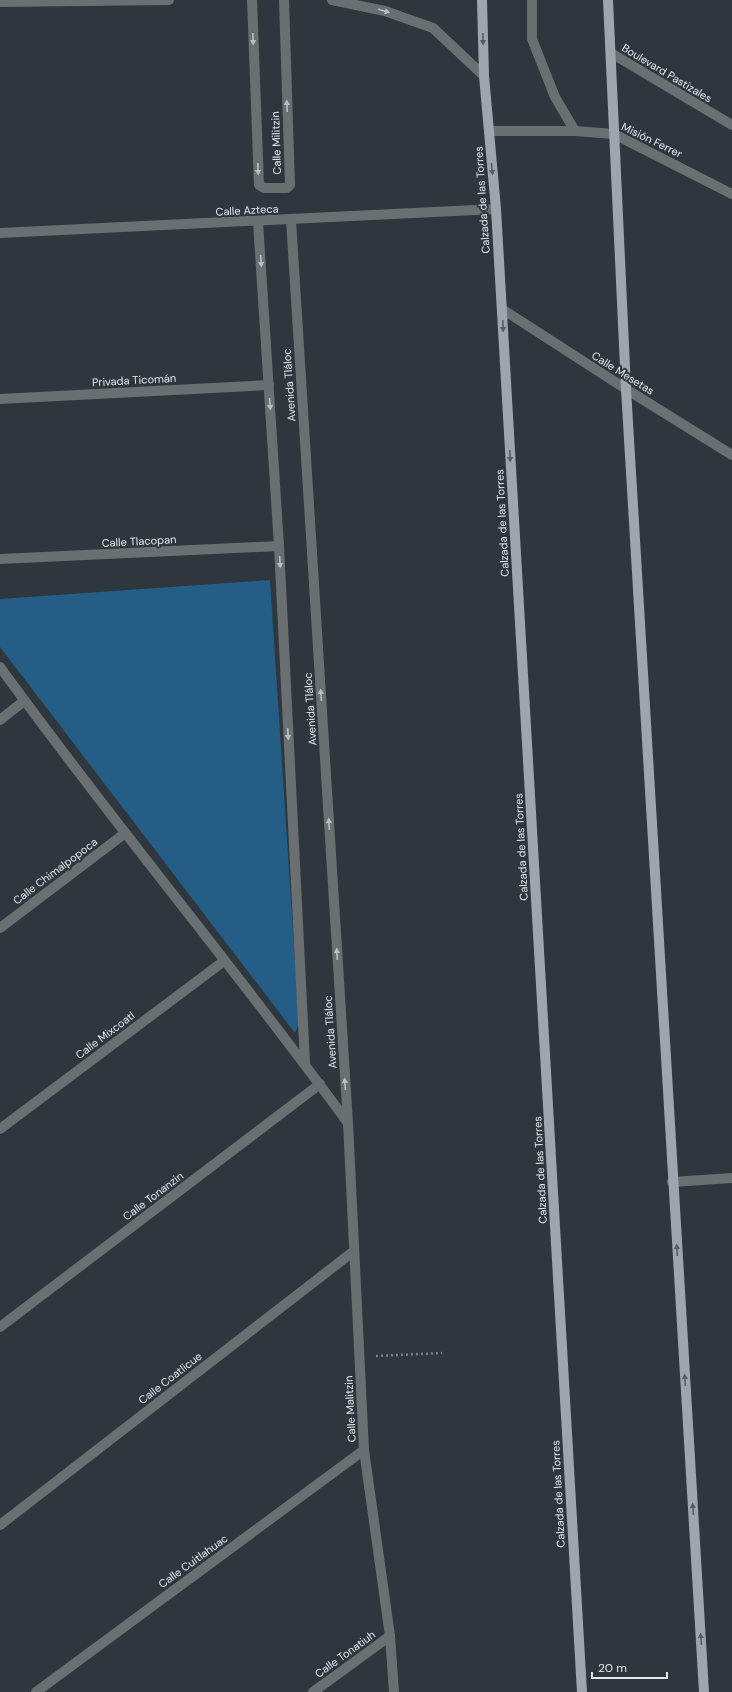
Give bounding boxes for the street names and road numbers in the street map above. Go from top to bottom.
street label: Boulevard Pastizales [619,41,715,105]
street label: Calle Militzin [268,111,284,175]
street label: Misión Ferrer [619,119,685,161]
street label: Calzada de las Torres [471,146,493,254]
street label: Calle Azteca [215,201,279,219]
street label: Avenida Tláloc [279,348,299,422]
street label: Calle Mesetas [589,348,657,398]
street label: Privada Ticomán [92,371,176,389]
street label: Calzada de las Torres [492,469,512,577]
street label: Calle Tlacopan [101,532,177,550]
street label: Avenida Tláloc [300,672,320,746]
street label: Calzada de las Torres [511,793,531,901]
street label: Calle Chimalpopoca [10,835,100,907]
street label: Avenida Tláloc [320,995,340,1069]
street label: Calle Mixcoatl [73,1008,137,1062]
street label: Calzada de las Torres [530,1116,550,1224]
street label: Calle Tonanzin [120,1169,186,1223]
street label: Calle Coatlicue [136,1349,204,1407]
street label: Calle Malitzin [341,1375,359,1443]
street label: Calzada de las Torres [548,1440,568,1548]
street label: Calle Cuitlahuac [156,1531,230,1591]
street label: Calle Tonatiuh [312,1627,378,1681]

